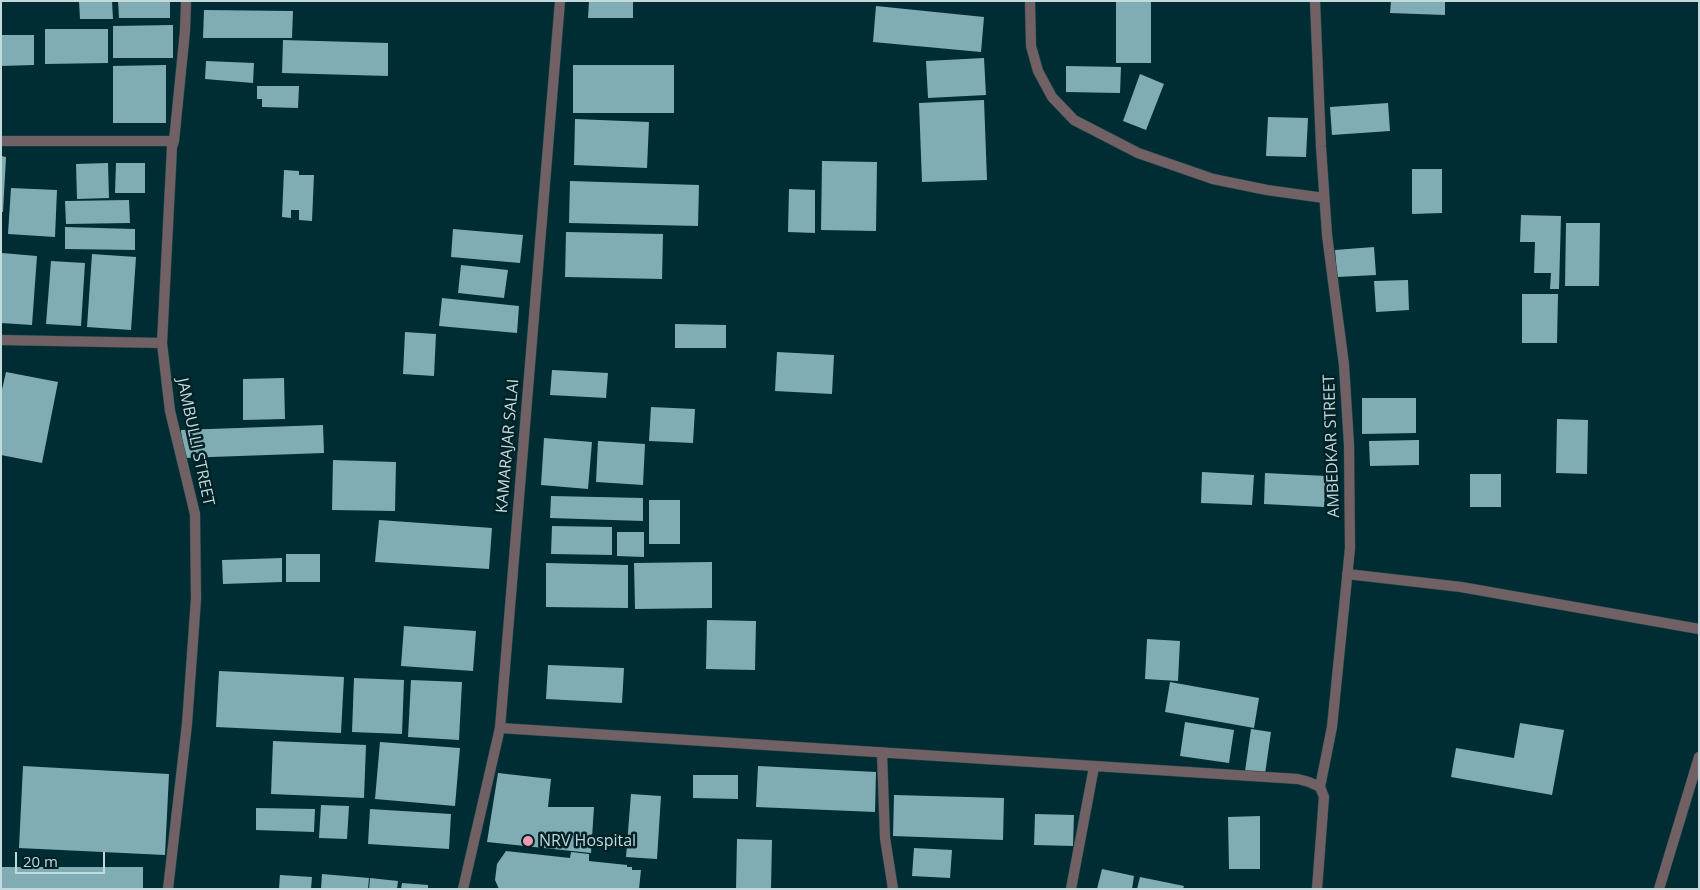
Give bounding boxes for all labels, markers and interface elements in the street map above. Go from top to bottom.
street label: AMBEDKAR STREET [1320,374,1344,518]
street label: JAMBULLI STREET [172,376,218,508]
street label: KAMARAJAR SALAI [493,378,523,514]
place label: NRV Hospital [539,831,636,851]
marker: NRV Hospital [521,834,535,848]
scale bar [18,842,108,874]
text: 20 m [23,851,58,871]

